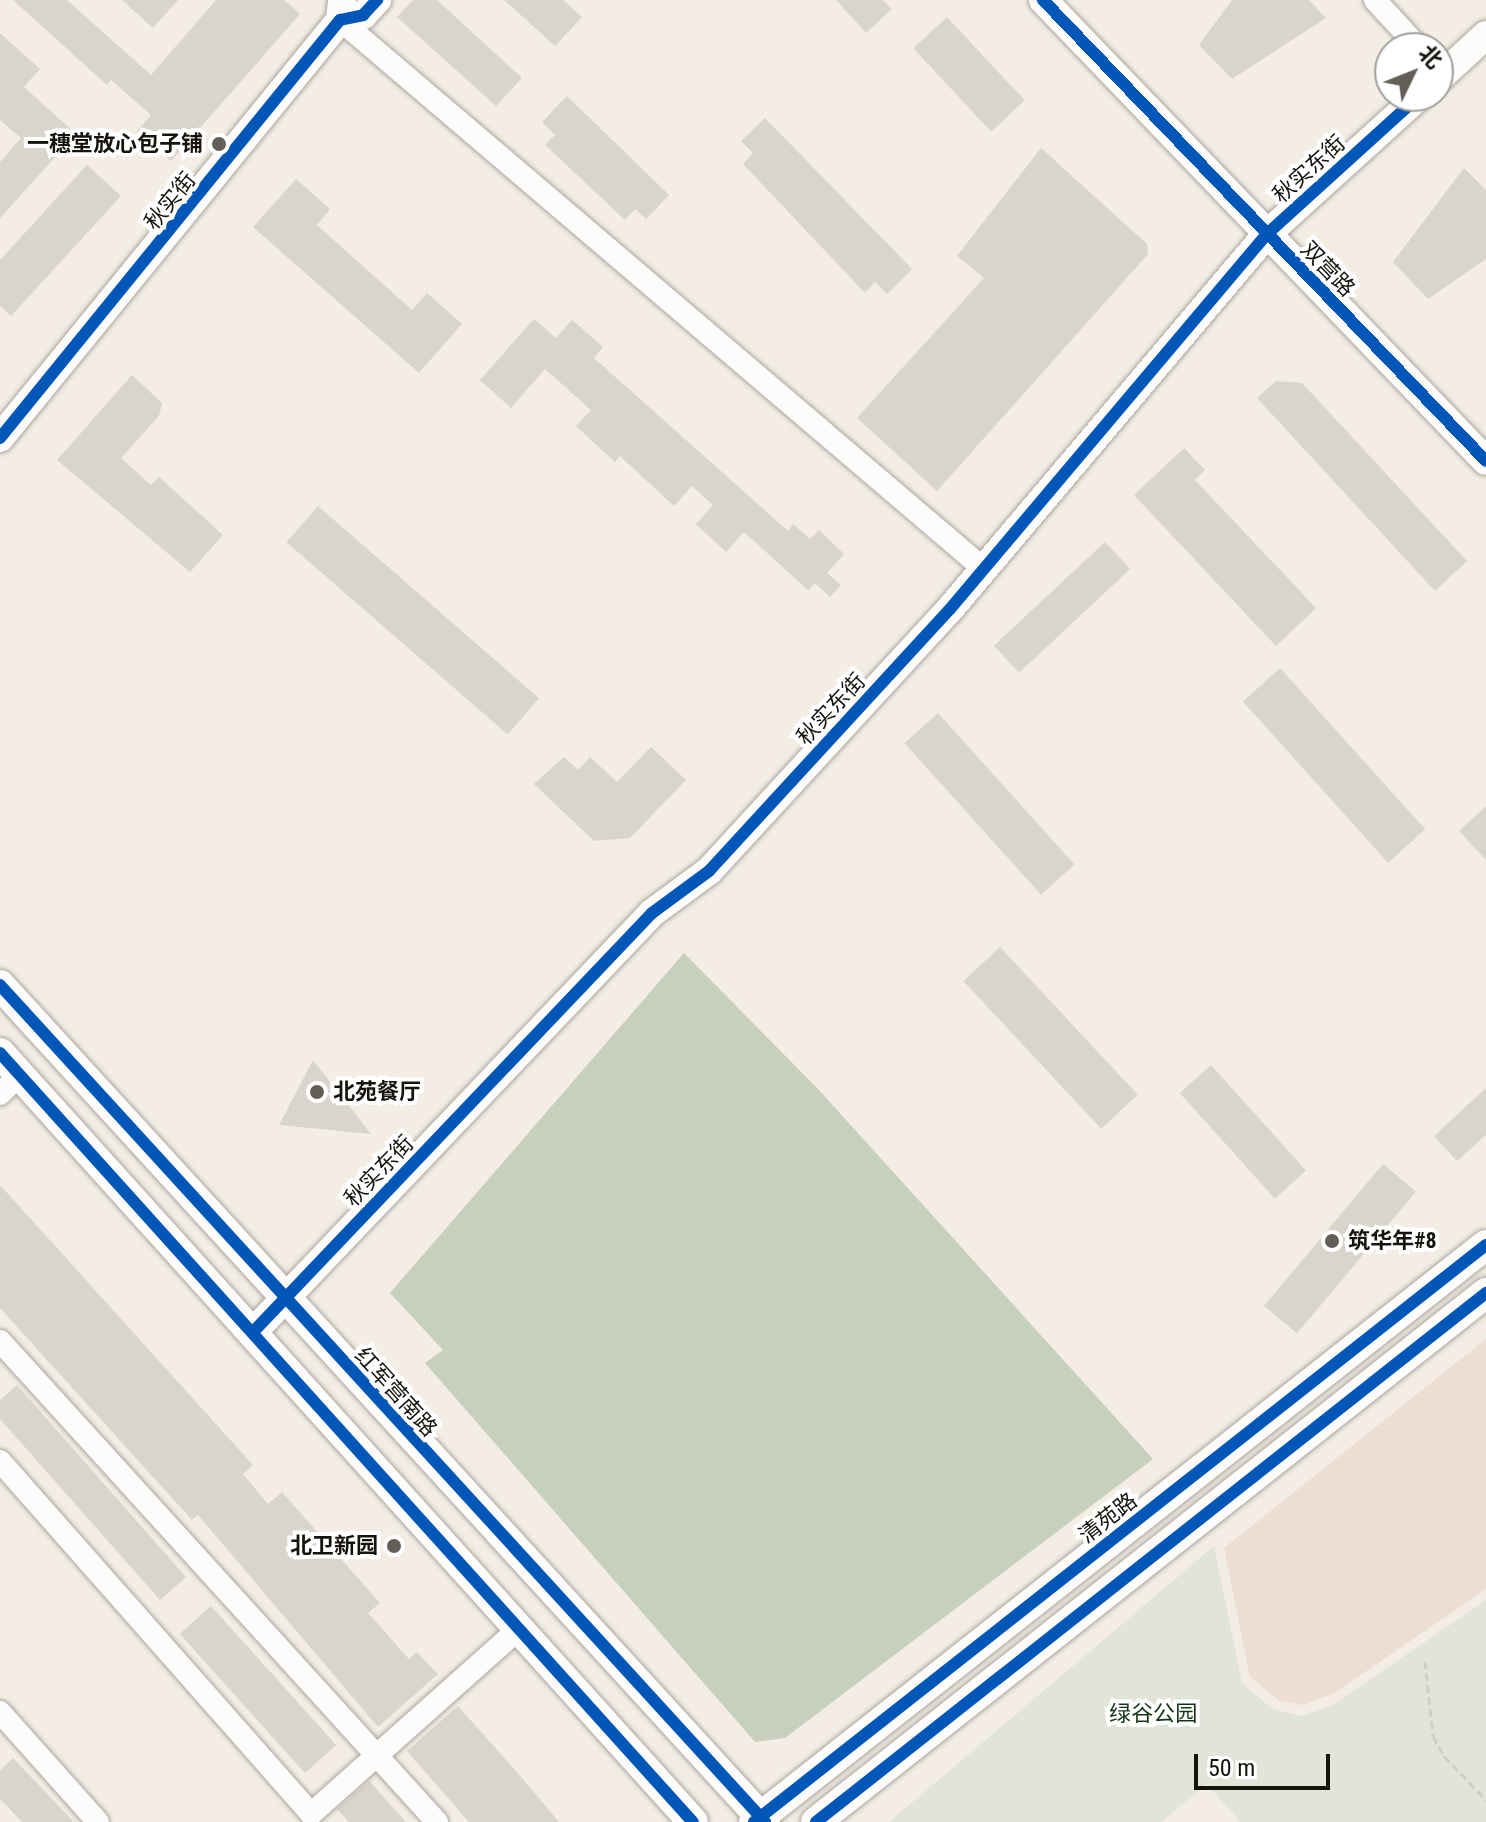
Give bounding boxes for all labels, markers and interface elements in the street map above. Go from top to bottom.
north arrow [1374,32,1454,112]
text: 北 [1414,40,1447,73]
street label: 秋实东街 [1267,130,1351,208]
place label: 一穗堂放心包子铺 [27,131,203,157]
marker: 一穗堂放心包子铺 [210,135,228,153]
street label: 秋实街 [139,167,201,235]
street label: 双营路 [1296,236,1360,302]
street label: 秋实东街 [791,668,871,750]
place label: 北苑餐厅 [333,1079,421,1105]
marker: 北苑餐厅 [308,1083,326,1101]
street label: 秋实东街 [339,1130,419,1212]
place label: 筑华年#8 [1348,1228,1437,1254]
marker: 筑华年#8 [1323,1232,1341,1250]
street label: 红军营南路 [349,1342,443,1442]
street label: 清苑路 [1074,1487,1142,1549]
place label: 北卫新园 [290,1533,378,1559]
marker: 北卫新园 [385,1537,403,1555]
park label: 绿谷公园 [1109,1701,1197,1727]
scale bar [1198,1738,1334,1788]
text: 50 m [1208,1754,1255,1782]

